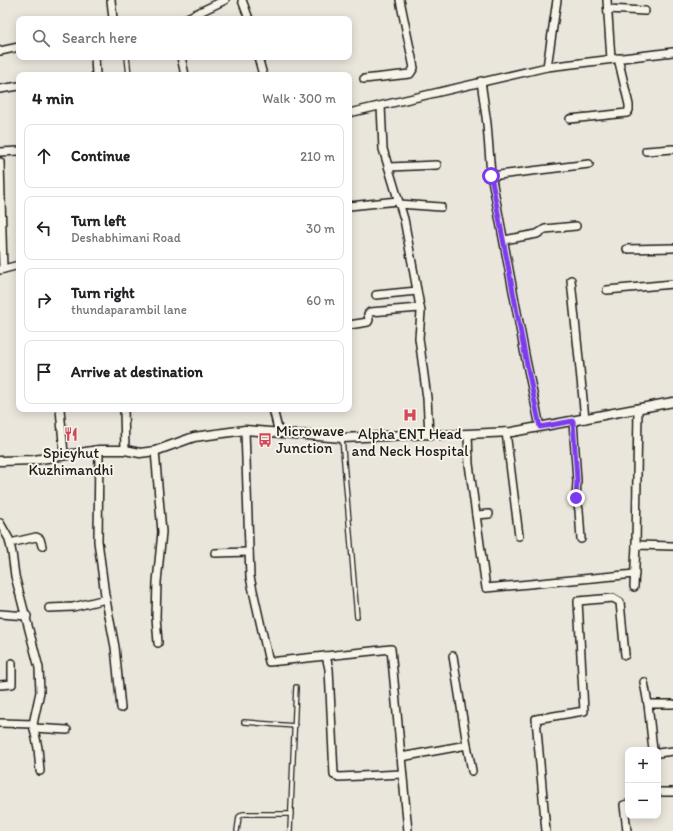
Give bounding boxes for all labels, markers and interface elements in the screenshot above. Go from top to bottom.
search box [16,16,352,60]
icon: search [30,27,52,49]
text: Search here [62,29,137,47]
text: 4 min [32,88,74,108]
text: Walk · 300 m [262,91,336,106]
icon: ahead [33,145,55,167]
text: Continue [71,147,130,165]
text: 210 m [300,149,335,164]
route start [482,167,500,185]
text: Turn left [71,212,126,230]
icon: left [33,217,55,239]
text: 30 m [306,221,335,236]
text: Deshabhimani Road [71,230,181,245]
text: Turn right [71,284,135,302]
icon: right [33,289,55,311]
text: 60 m [306,293,335,308]
text: thundaparambil lane [71,302,187,317]
icon: arrive [33,361,55,383]
text: Arrive at destination [71,363,203,381]
hospital icon: Alpha ENT Head and Neck Hospital [402,407,418,423]
place label: Microwave Junction [276,422,344,457]
place label: Alpha ENT Head and Neck Hospital [352,425,469,460]
restaurant icon: Spicyhut Kuzhimandhi [63,426,79,442]
bus stop icon: Microwave Junction [257,432,273,448]
place label: Spicyhut Kuzhimandhi [29,444,113,479]
route end [567,489,585,507]
map controls [625,747,661,819]
button: + [625,747,661,783]
button: − [625,783,661,819]

